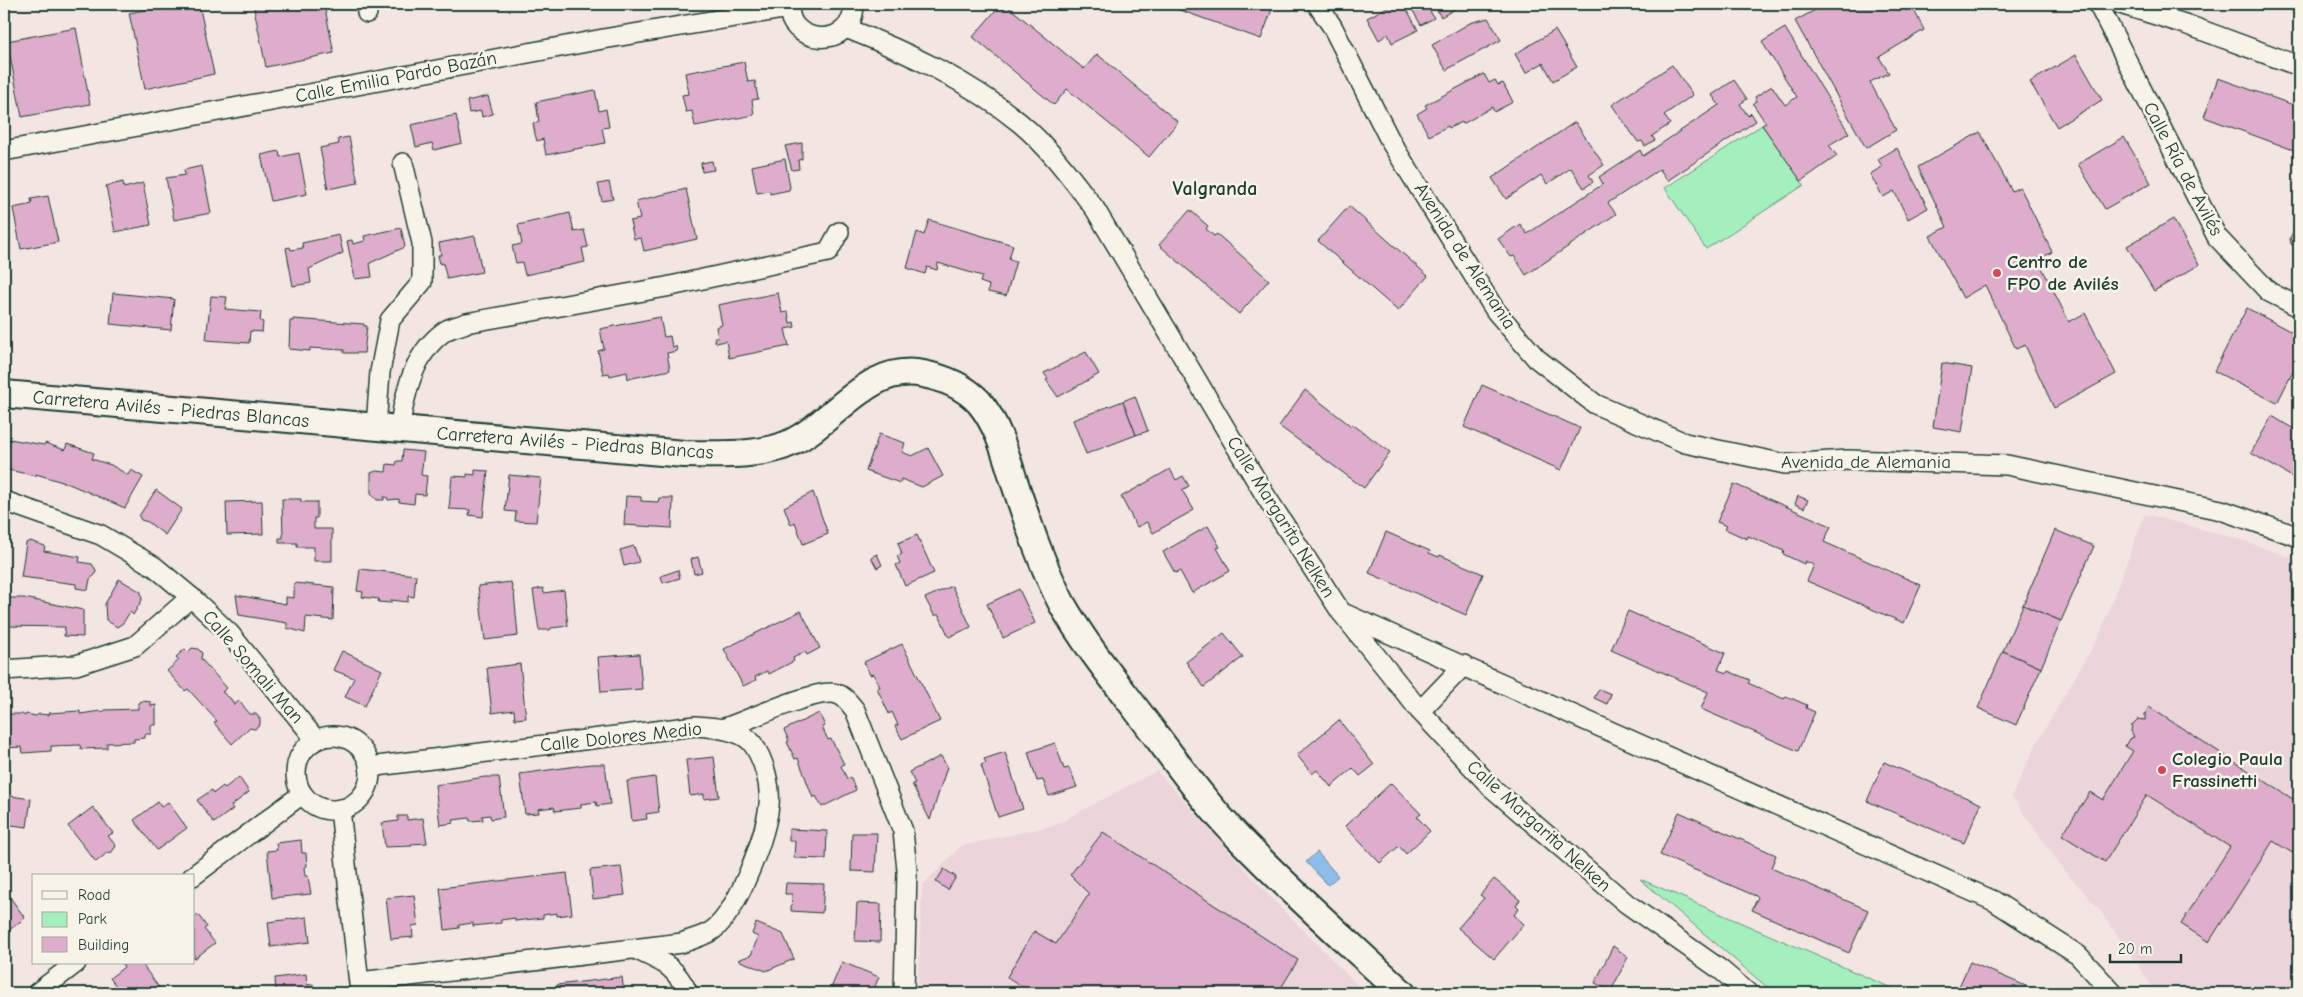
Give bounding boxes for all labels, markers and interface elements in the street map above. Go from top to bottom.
street label: Calle Emilia Pardo Bazán [293,47,499,107]
street label: Calle Ría de Avilés [2138,98,2228,240]
district label: Valgranda [1173,177,1257,200]
street label: Avenida de Alemania [1409,179,1521,333]
place label: Centro de FPO de Avilés [2007,251,2119,295]
marker: Centro de FPO de Avilés [1991,267,2003,279]
street label: Carretera Avilés - Piedras Blancas [32,386,310,432]
street label: Carretera Avilés - Piedras Blancas [436,422,714,464]
street label: Calle Margarita Nelken [1222,432,1340,602]
street label: Avenida de Alemania [1781,451,1951,473]
street label: Calle Somali Man [198,606,308,728]
street label: Calle Dolores Medio [539,718,703,756]
place label: Colegio Paula Frassinetti [2172,748,2283,792]
street label: Calle Margarita Nelken [1462,756,1616,896]
marker: Colegio Paula Frassinetti [2156,764,2168,776]
legend [32,874,195,964]
text: Road [78,886,110,904]
text: Park [78,910,107,928]
scale bar [2110,932,2182,964]
text: Building [78,936,129,954]
text: 20 m [2118,940,2152,958]

